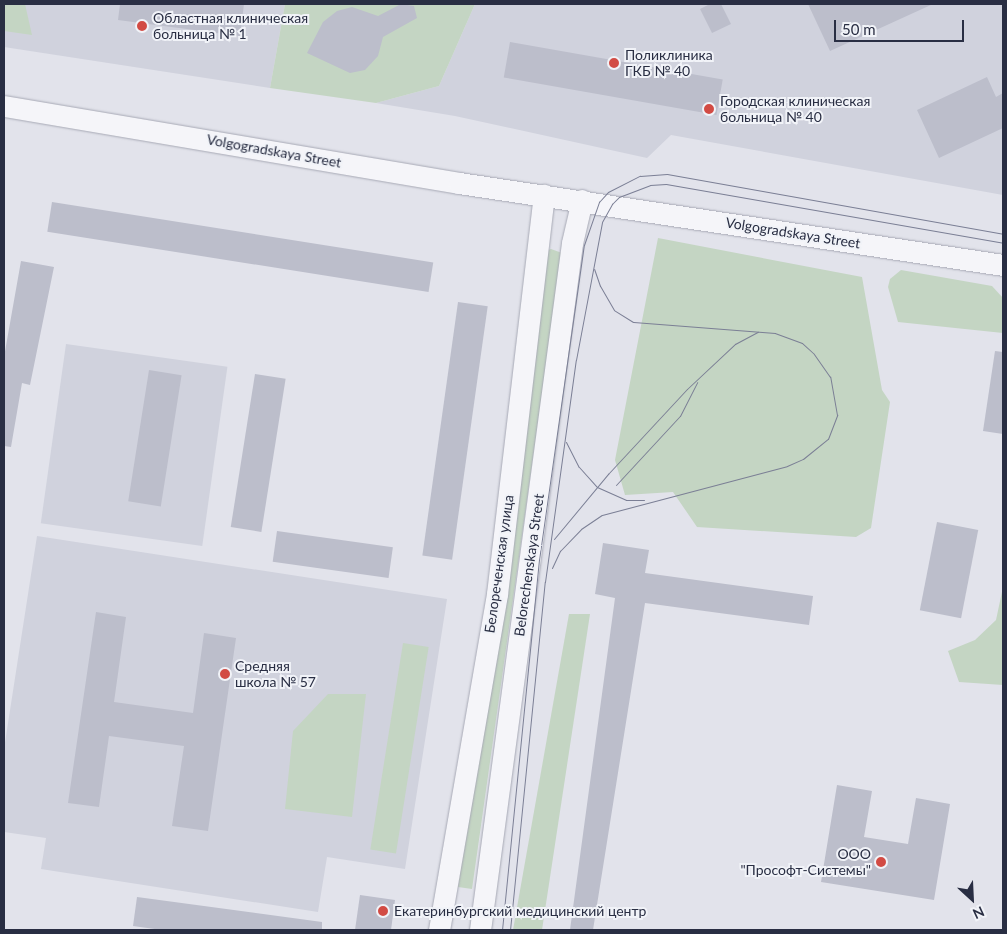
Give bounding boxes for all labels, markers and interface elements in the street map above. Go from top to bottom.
place label: Областная клиническая больница № 1 [153,10,308,42]
scale bar [837,10,967,42]
marker: Областная клиническая больница № 1 [135,19,149,33]
text: 50 m [842,20,876,38]
place label: Поликлиника ГКБ № 40 [625,47,713,80]
marker: Поликлиника ГКБ № 40 [607,56,621,70]
place label: Городская клиническая больница № 40 [720,93,870,125]
marker: Городская клиническая больница № 40 [702,102,716,116]
street label: Volgogradskaya Street [205,131,343,171]
street label: Volgogradskaya Street [724,214,862,252]
street label: Belorechenskaya Street [511,493,547,637]
street label: Белореченская улица [481,494,517,634]
place label: Средняя школа № 57 [235,658,316,690]
marker: Средняя школа № 57 [219,668,231,680]
place label: ООО "Прософт-Системы" [740,846,871,879]
marker: ООО "Прософт-Системы" [875,856,887,868]
north arrow [947,874,997,924]
place label: Екатеринбургский медицинский центр [394,903,646,919]
text: N [970,903,987,923]
marker: Екатеринбургский медицинский центр [376,904,390,918]

